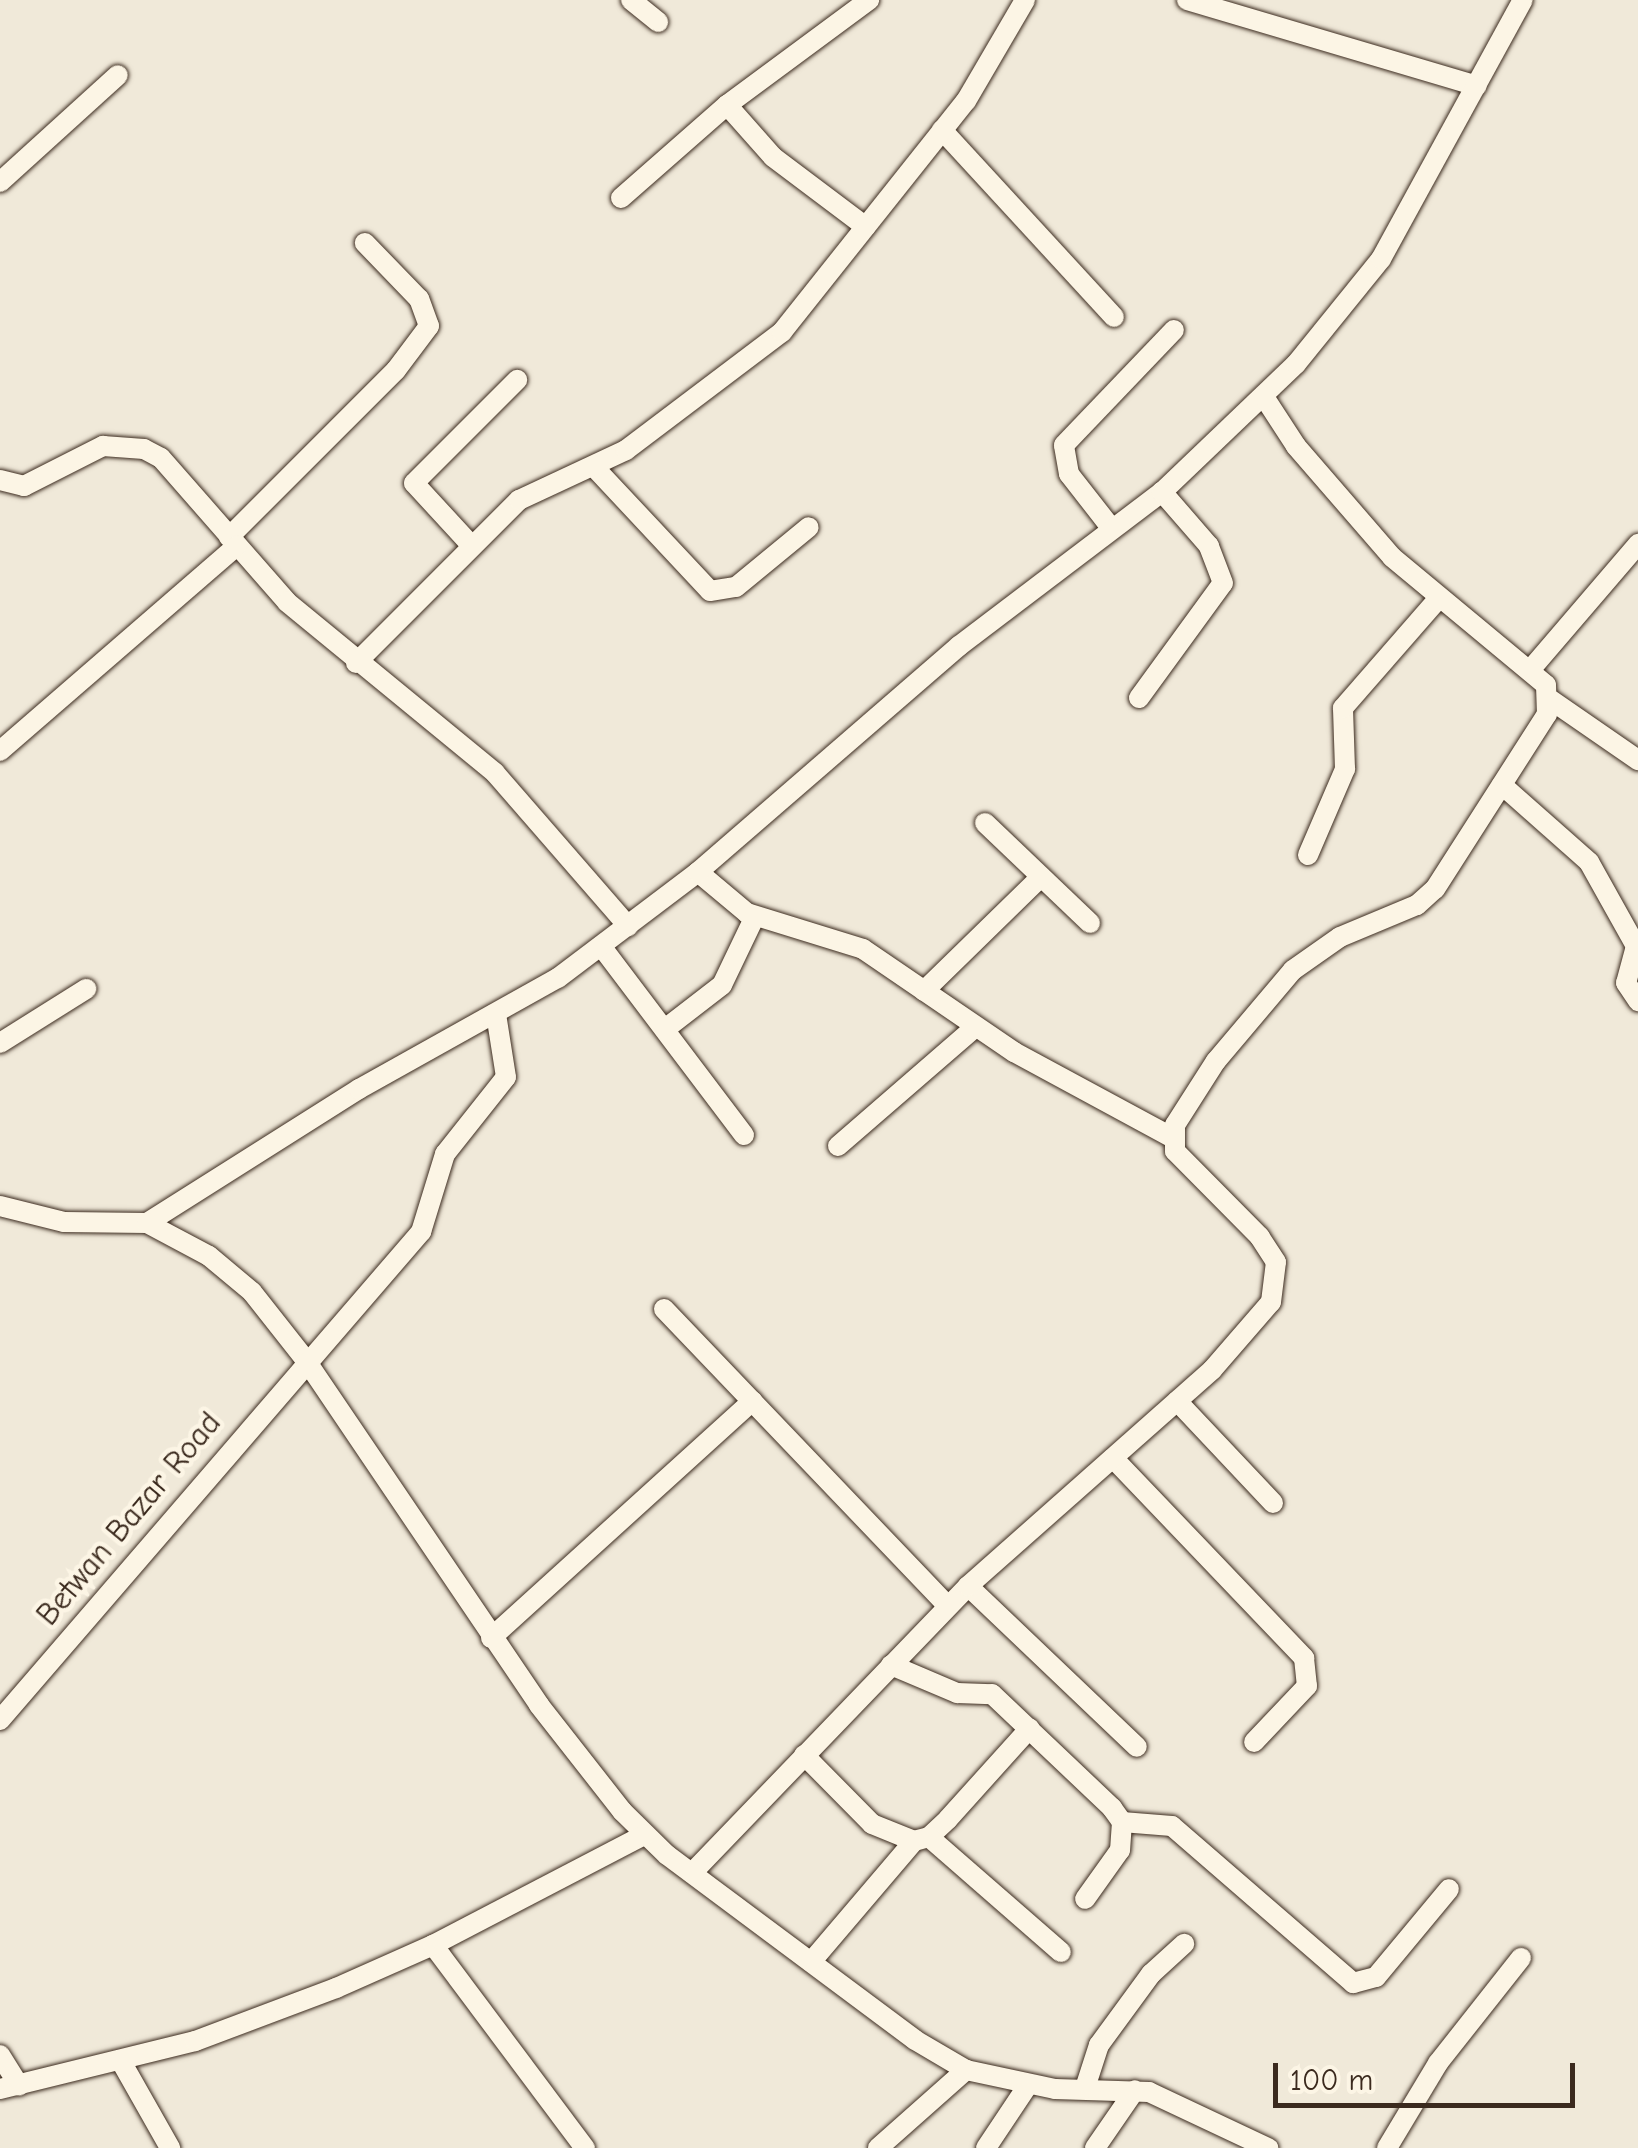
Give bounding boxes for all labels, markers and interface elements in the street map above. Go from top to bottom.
street label: Betwan Bazar Road [28,1404,230,1634]
scale bar [1278,2043,1580,2105]
text: 100 m [1290,2063,1373,2098]

